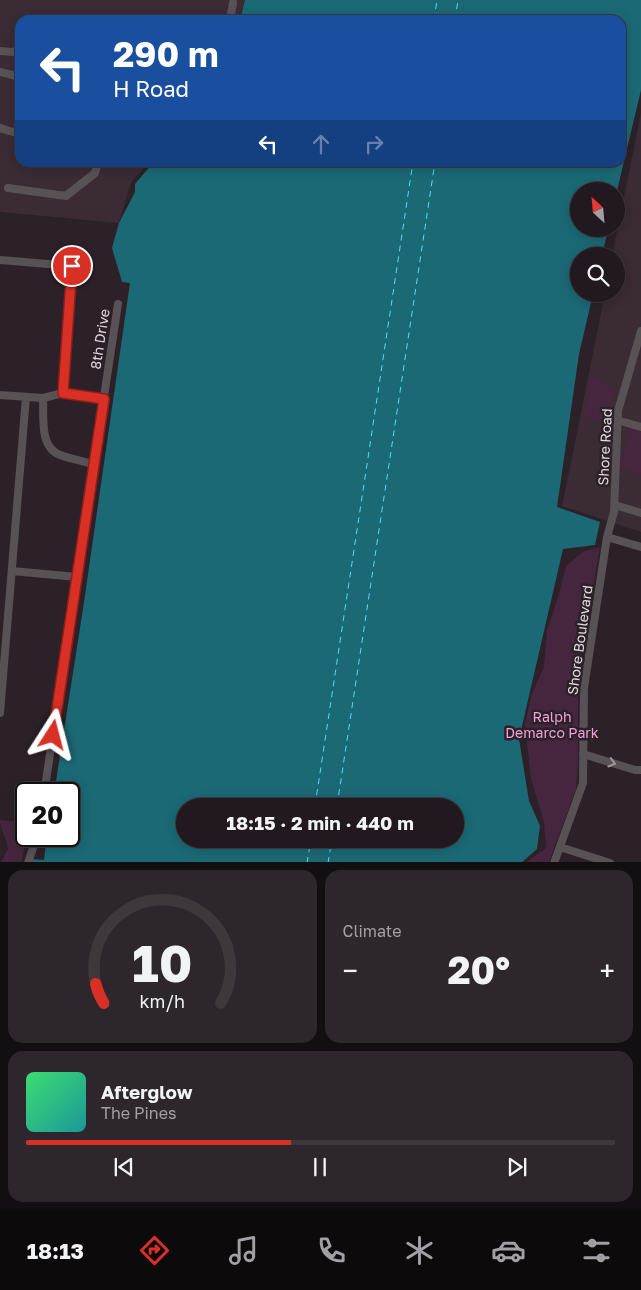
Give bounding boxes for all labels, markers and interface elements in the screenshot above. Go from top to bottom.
text: 290 m [113,33,219,75]
icon: left [30,35,95,100]
text: H Road [113,75,189,102]
icon: left [254,130,282,158]
icon: ahead [307,130,335,158]
icon: right [360,130,388,158]
north arrow [570,182,625,238]
map controls [570,182,625,302]
pin [51,245,93,287]
button: search [570,247,625,302]
icon: arrive [58,252,86,280]
street label: 8th Drive [86,307,113,370]
street label: Shore Road [594,408,615,486]
street label: Shore Boulevard [563,584,596,696]
position arrow [26,708,78,760]
park label: Ralph Demarco Park [505,708,599,741]
one-way arrow [607,758,616,768]
speed limit sign: 20 [15,782,80,847]
text: 18:15 · 2 min · 440 m [226,811,414,834]
text: Climate [343,921,402,941]
text: 10 [132,931,193,993]
text: 20° [447,947,510,992]
text: − [343,954,358,987]
text: + [600,954,615,987]
text: km/h [140,990,185,1012]
text: Afterglow [101,1080,192,1103]
text: The Pines [101,1103,176,1123]
icon: previous [110,1153,138,1181]
icon: pause [306,1153,334,1181]
icon: next [503,1153,531,1181]
icon: directions [137,1233,172,1268]
icon: music [226,1233,261,1268]
icon: phone [314,1233,349,1268]
icon: climate [402,1233,437,1268]
icon: car [491,1233,526,1268]
icon: filters [579,1233,614,1268]
text: 18:13 [27,1237,84,1264]

